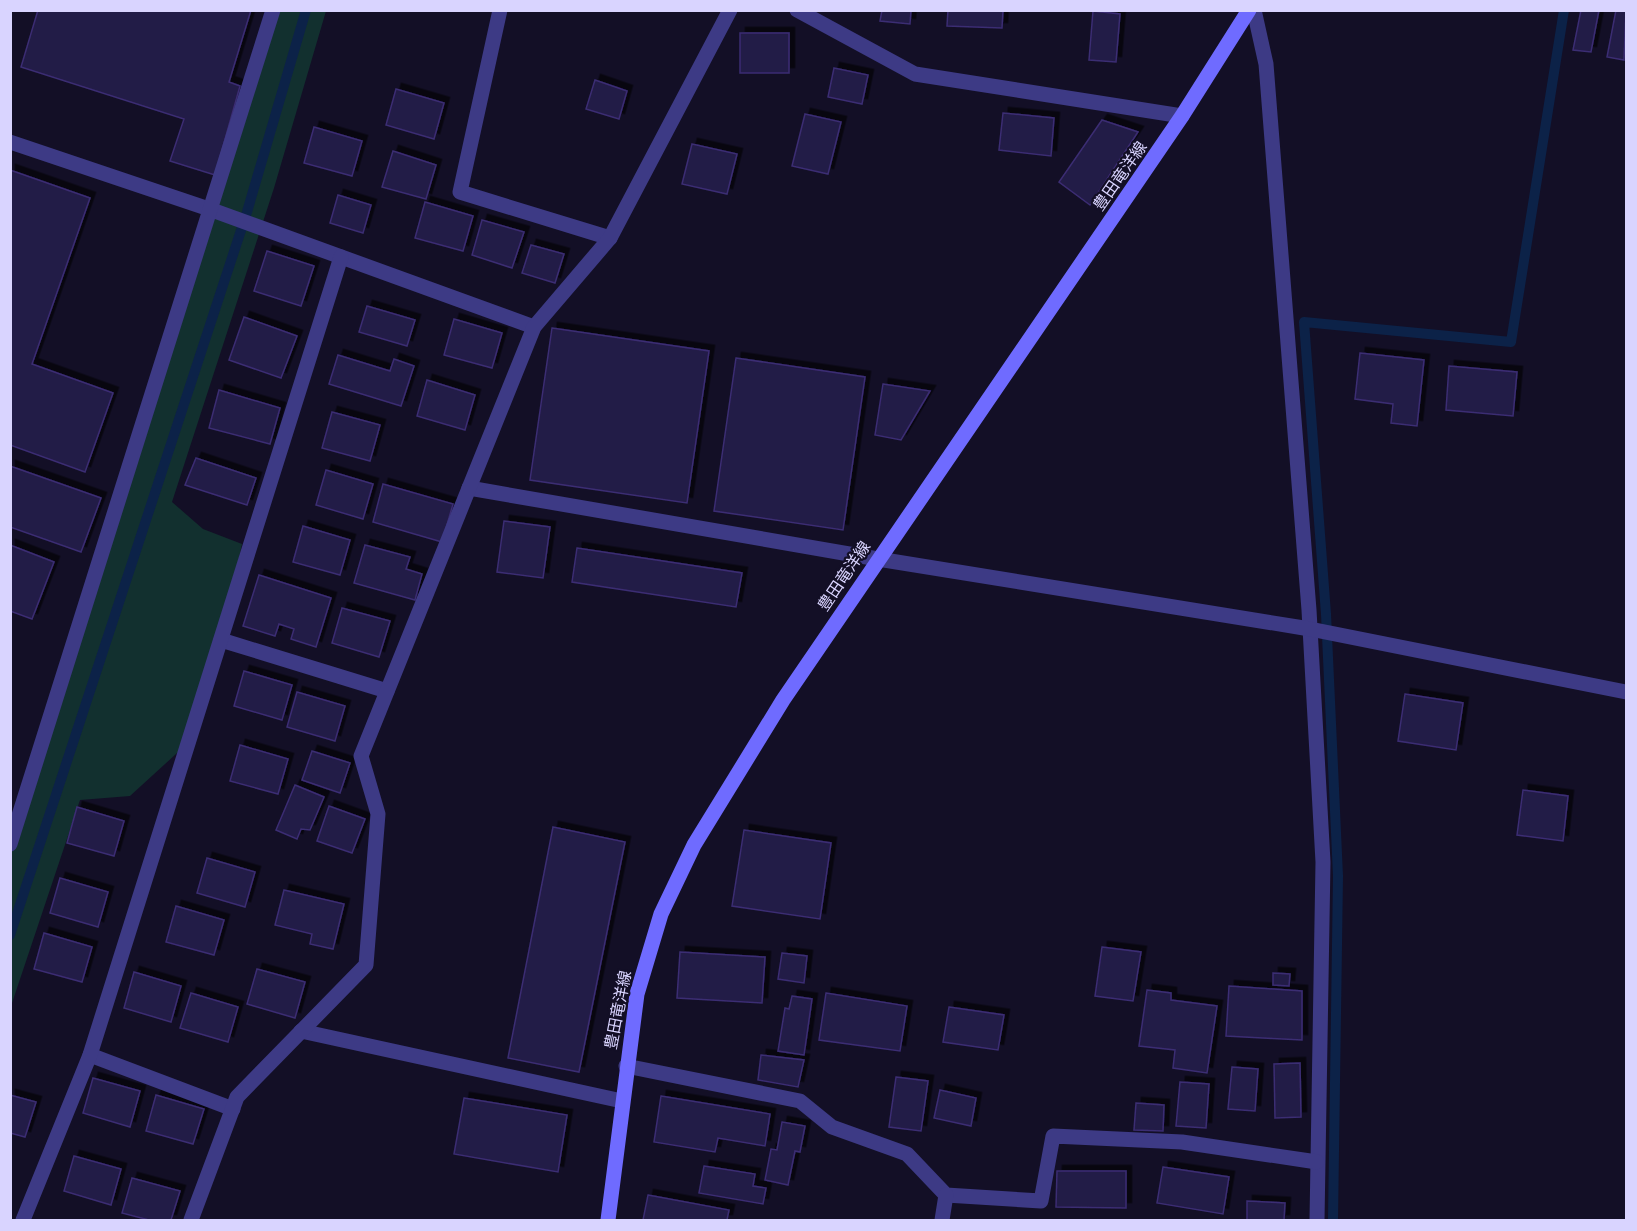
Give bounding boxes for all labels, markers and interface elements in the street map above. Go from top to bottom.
street label: 豊田竜洋線 [1090,138,1150,214]
street label: 豊田竜洋線 [815,538,873,614]
street label: 豊田竜洋線 [602,969,634,1051]

